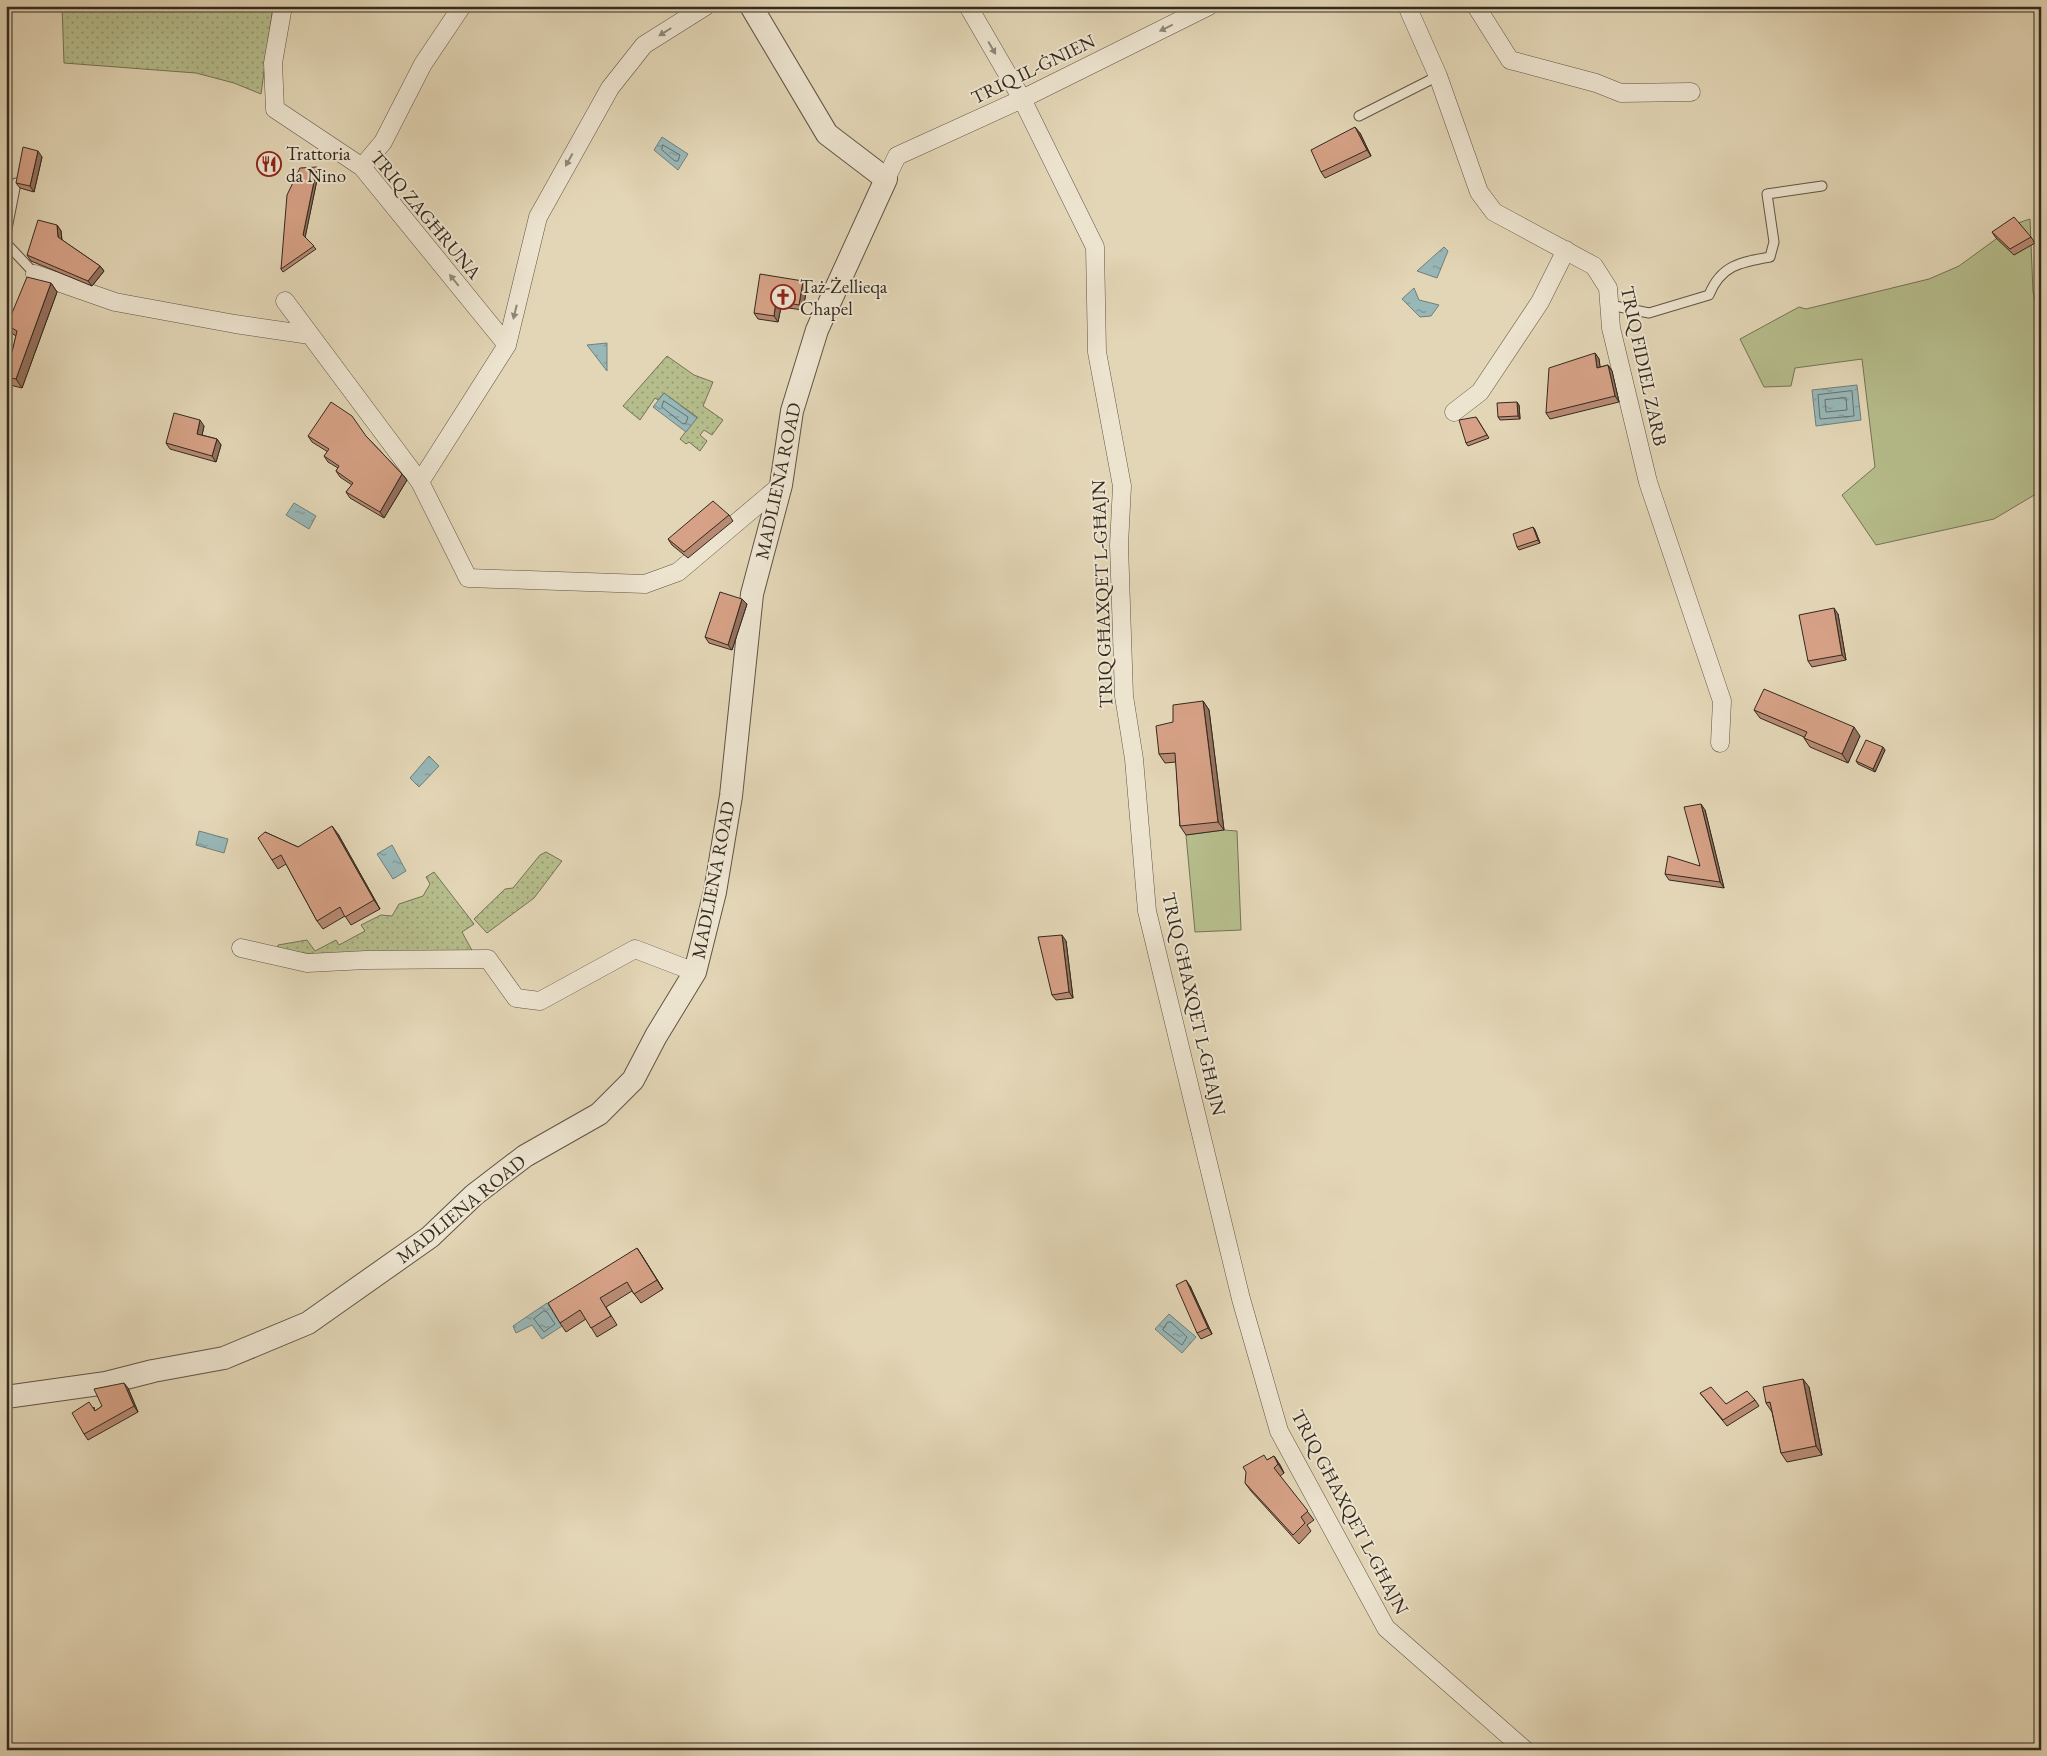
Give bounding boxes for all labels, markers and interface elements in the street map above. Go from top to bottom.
one-way arrow [1159,24,1173,32]
one-way arrow [658,27,671,36]
street label: TRIQ IL-ĠNIEN [967,28,1099,110]
one-way arrow [988,42,997,55]
place label: Trattoria da Nino [286,141,351,188]
street label: TRIQ ZAGĦRUNA [365,146,488,285]
restaurant icon: Trattoria da Nino [256,151,282,177]
one-way arrow [564,153,573,166]
one-way arrow [449,274,460,286]
place label: Taż-Żellieqa Chapel [800,274,888,321]
church icon: Taż-Żellieqa Chapel [770,284,796,310]
street label: TRIQ FIDIEL ZARB [1615,284,1673,448]
one-way arrow [511,304,519,320]
street label: MADLIENA ROAD [749,400,807,562]
street label: TRIQ GĦAXQET L-GĦAJN [1086,480,1118,708]
street label: MADLIENA ROAD [685,799,741,961]
street label: TRIQ GĦAXQET L-GĦAJN [1156,890,1232,1118]
street label: MADLIENA ROAD [391,1149,531,1269]
street label: TRIQ GĦAXQET L-GĦAJN [1285,1405,1415,1619]

